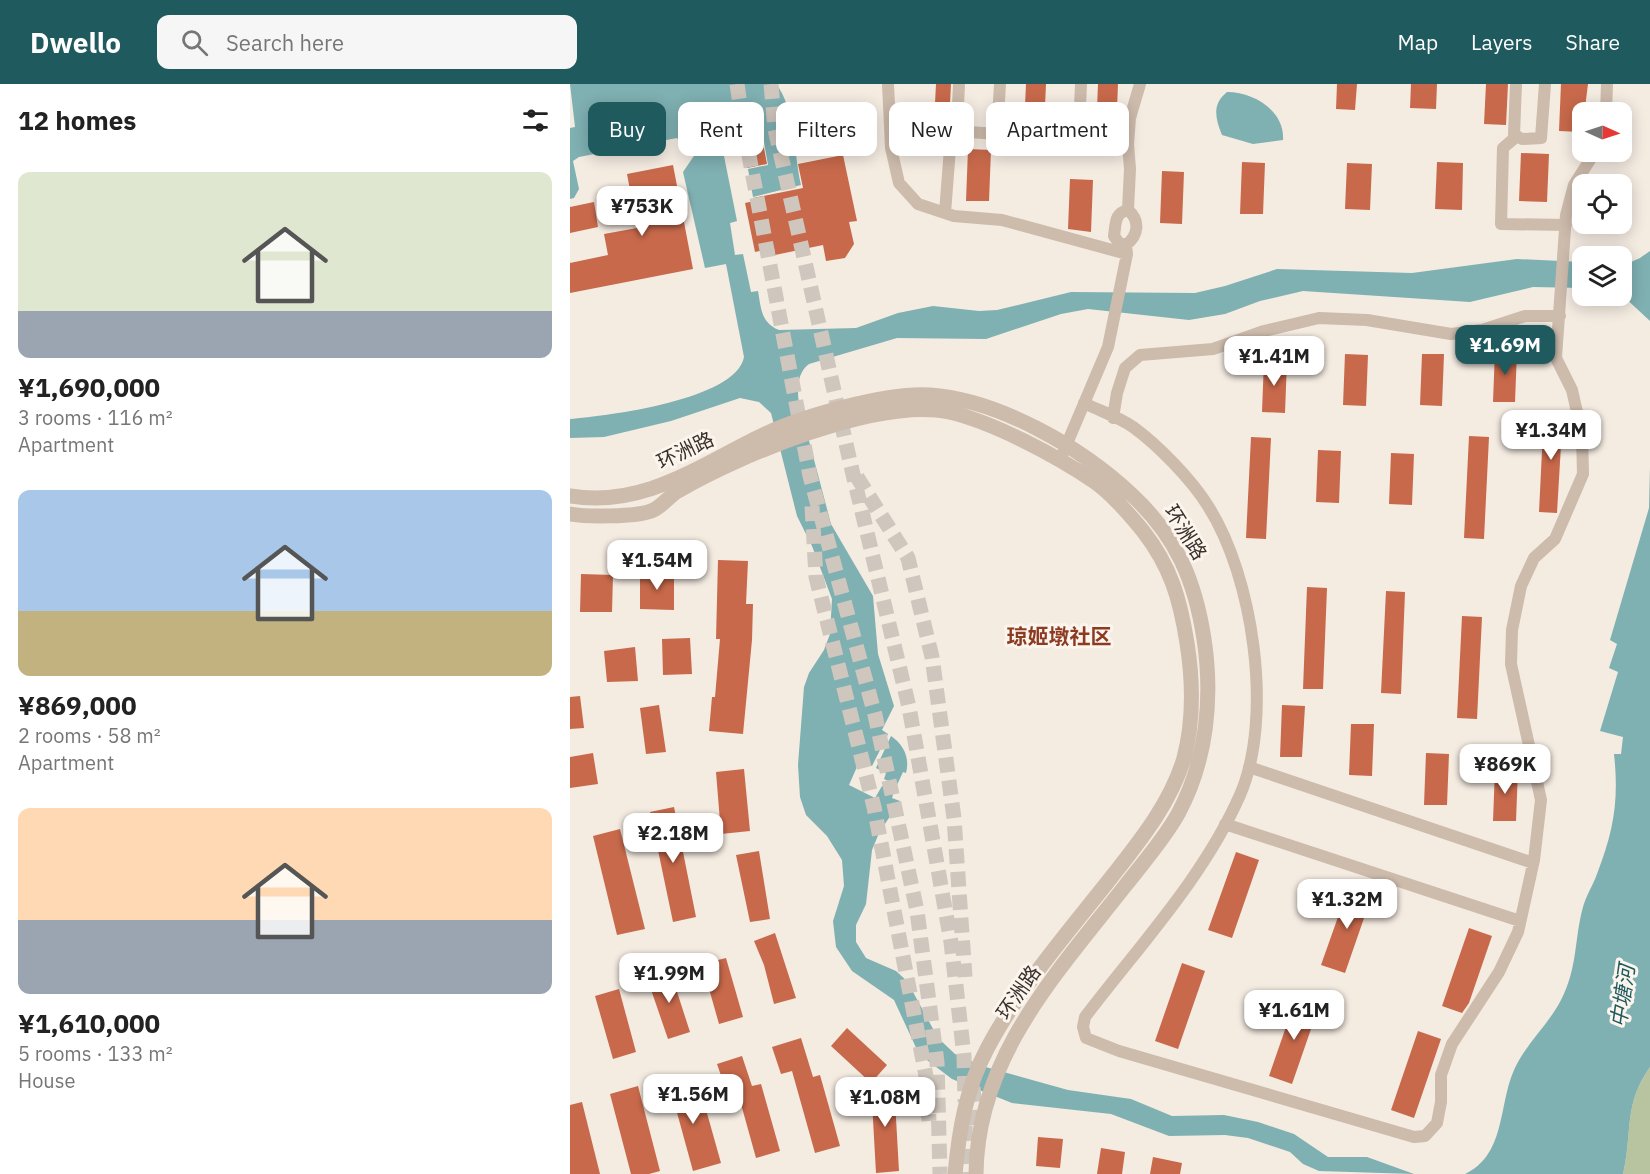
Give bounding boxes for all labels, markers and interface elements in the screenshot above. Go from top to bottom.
search box [157,15,577,69]
text: Dwello [30,24,121,61]
icon: search [178,26,211,59]
text: Search here [226,28,344,57]
text: Map [1398,28,1438,56]
text: Layers [1471,28,1533,56]
text: Share [1566,28,1620,56]
chip: Buy [588,102,666,156]
chip: Rent [678,102,764,156]
chip: Filters [776,102,877,156]
chip: New [889,102,974,156]
chip: Apartment [986,102,1129,156]
north arrow [1572,102,1632,162]
map controls [1572,102,1632,306]
text: 12 homes [18,103,136,137]
icon: filters [519,104,552,137]
button: locate [1572,174,1632,234]
pin: ¥753K [600,186,684,237]
text: ¥753K [611,192,673,219]
icon: home [231,211,339,319]
button: layers [1572,246,1632,306]
pin: ¥1.69M [1456,325,1554,376]
text: ¥1.69M [1469,331,1541,358]
pin: ¥1.41M [1225,336,1323,387]
text: ¥1.41M [1238,342,1310,369]
text: ¥1,690,000 [18,370,160,404]
text: 3 rooms · 116 m² [18,404,173,431]
pin: ¥1.34M [1502,410,1600,461]
text: ¥1.34M [1515,416,1587,443]
street label: 环洲路 [652,425,718,475]
text: Apartment [18,431,114,458]
street label: 环洲路 [1159,499,1213,565]
icon: home [231,529,339,637]
pin: ¥1.54M [608,540,706,591]
text: ¥1.54M [621,546,693,573]
district label: 琼姬墩社区 [1007,622,1112,650]
text: ¥869,000 [18,688,137,722]
text: 2 rooms · 58 m² [18,722,161,749]
pin: ¥869K [1463,744,1547,795]
text: Apartment [18,749,114,776]
text: ¥869K [1474,750,1536,777]
pin: ¥2.18M [624,813,722,864]
text: ¥2.18M [637,819,709,846]
icon: home [231,847,339,955]
pin: ¥1.32M [1298,879,1396,930]
text: ¥1.32M [1311,885,1383,912]
pin: ¥1.99M [620,953,718,1004]
text: ¥1.99M [633,959,705,986]
water label: 中塘河 [1604,959,1641,1029]
street label: 环洲路 [990,960,1046,1024]
pin: ¥1.61M [1245,990,1343,1041]
text: ¥1.61M [1258,996,1330,1023]
text: ¥1,610,000 [18,1006,160,1040]
text: 5 rooms · 133 m² [18,1040,173,1067]
text: House [18,1067,75,1094]
pin: ¥1.56M [644,1074,742,1125]
pin: ¥1.08M [836,1077,934,1128]
text: ¥1.56M [657,1080,729,1107]
text: ¥1.08M [849,1083,921,1110]

